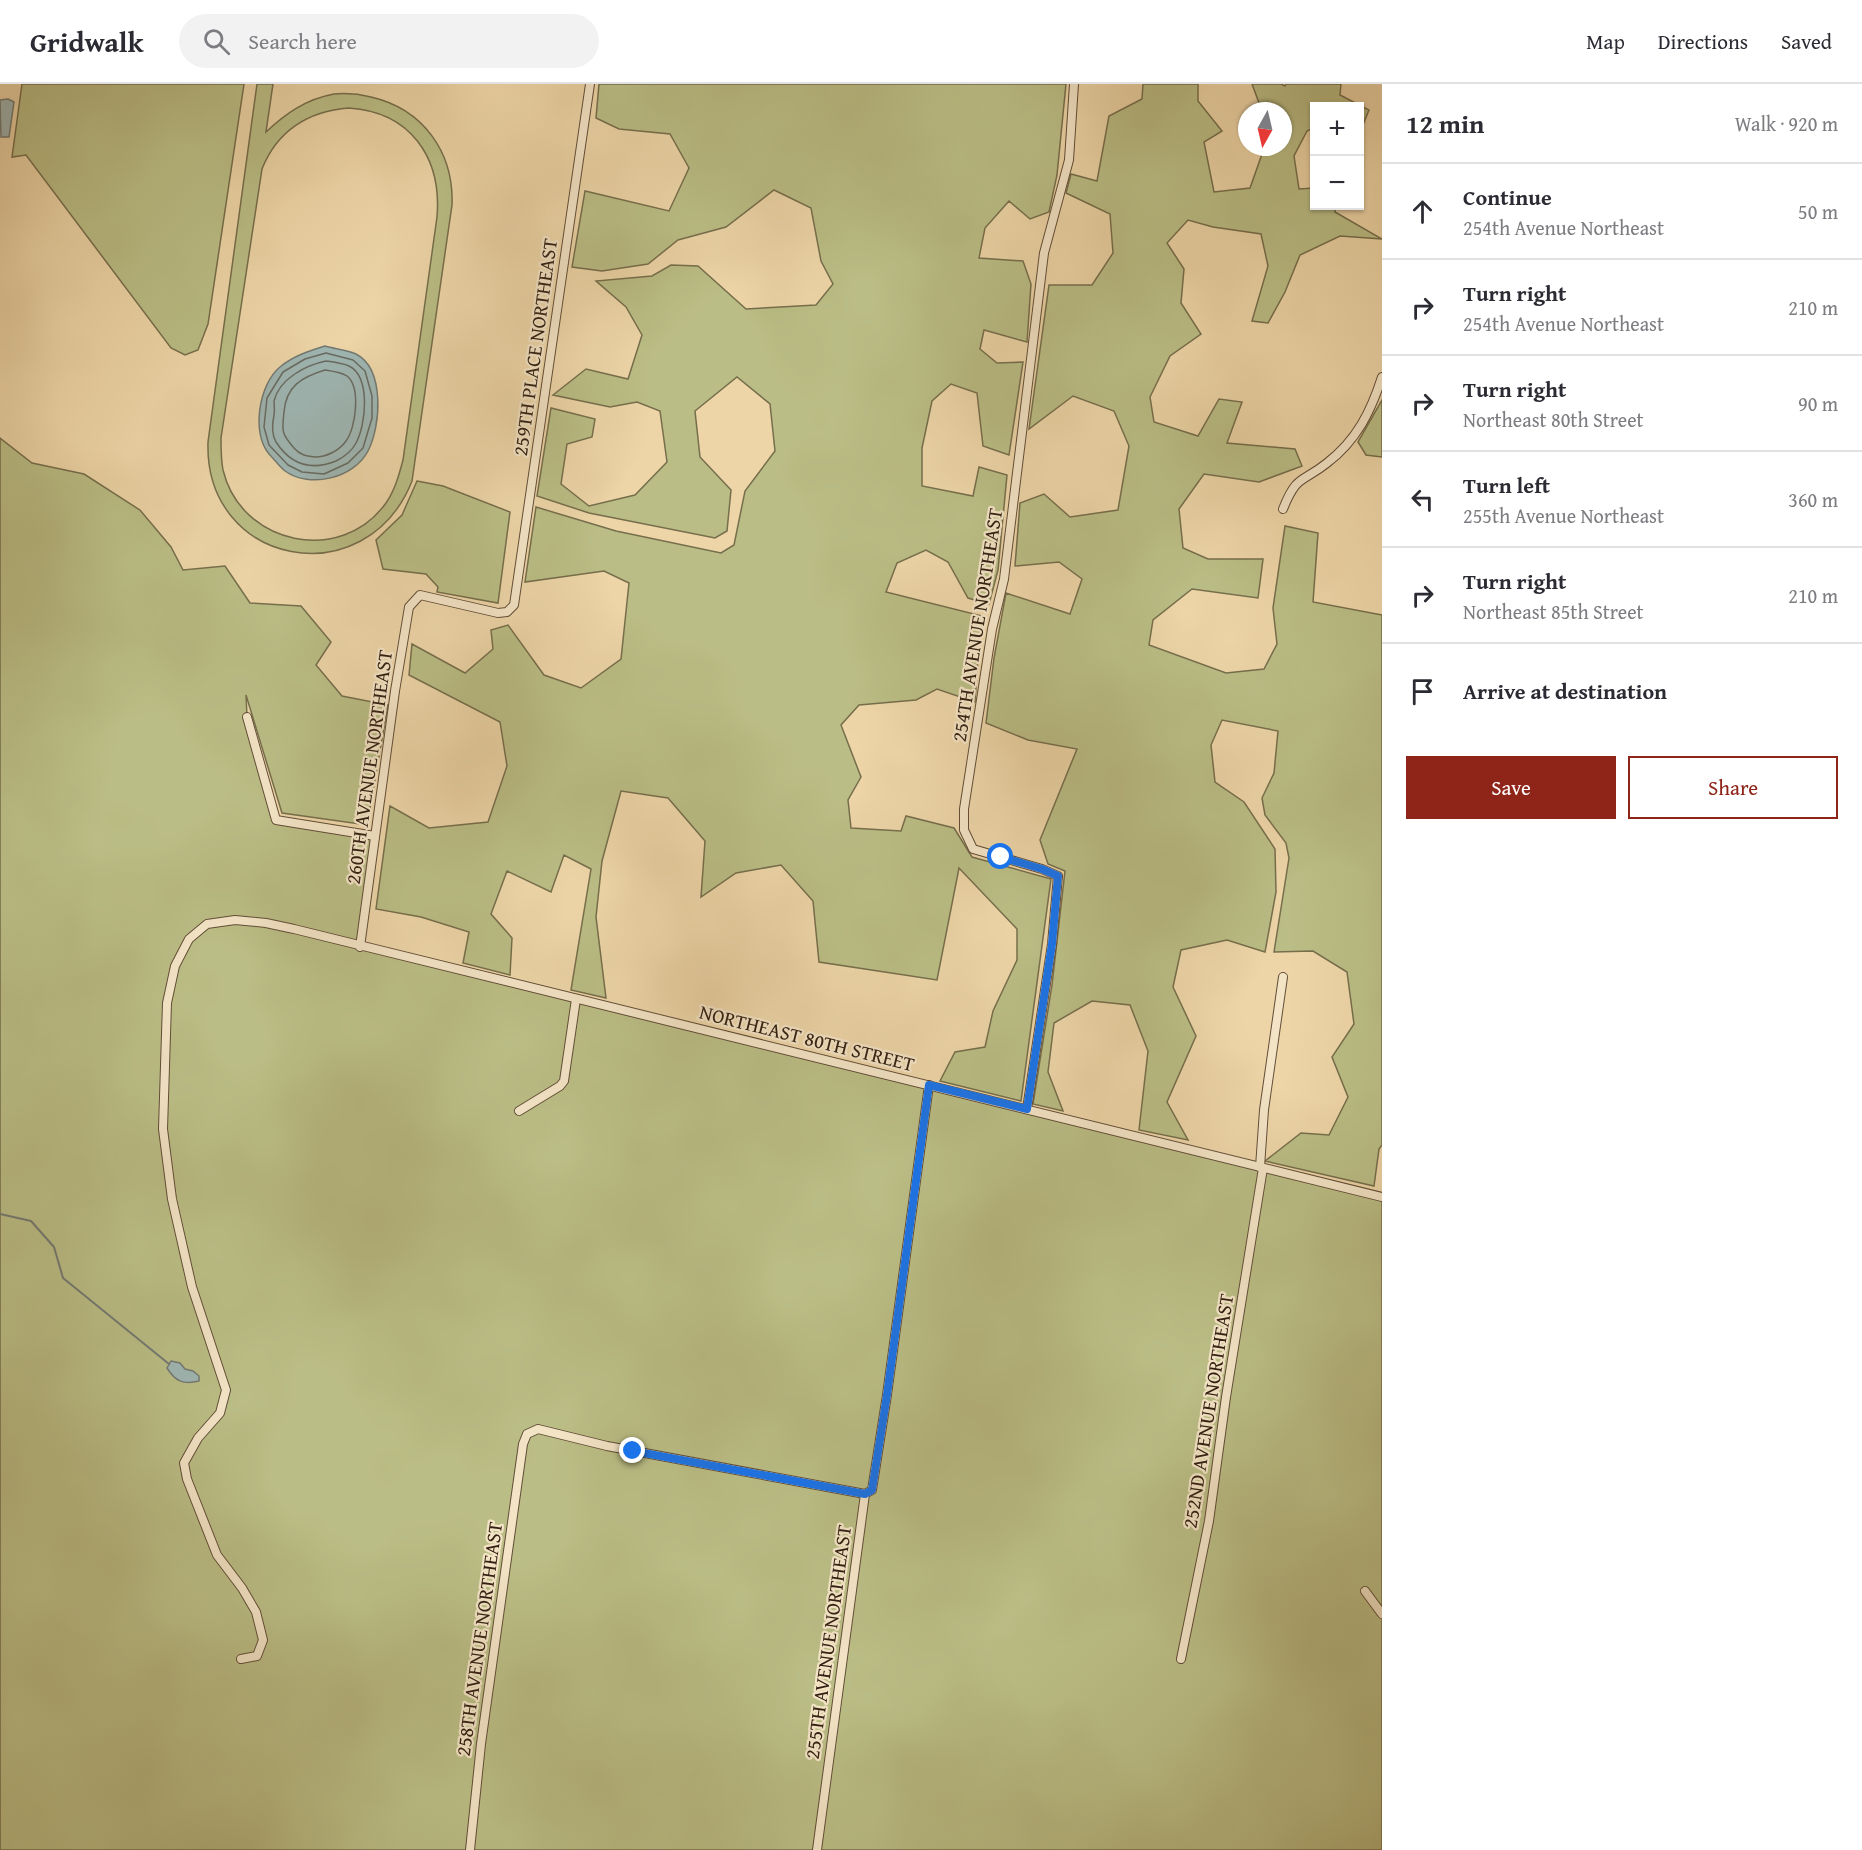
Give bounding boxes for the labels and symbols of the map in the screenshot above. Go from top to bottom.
north arrow [1238,102,1292,156]
street label: 259TH PLACE NORTHEAST [505,236,564,458]
street label: 254TH AVENUE NORTHEAST [944,506,1009,744]
street label: 260TH AVENUE NORTHEAST [338,648,399,886]
route start [987,843,1013,869]
street label: NORTHEAST 80TH STREET [697,997,918,1078]
street label: 252ND AVENUE NORTHEAST [1175,1292,1240,1530]
route end [619,1437,645,1463]
street label: 258TH AVENUE NORTHEAST [448,1520,509,1758]
street label: 255TH AVENUE NORTHEAST [797,1523,858,1761]

